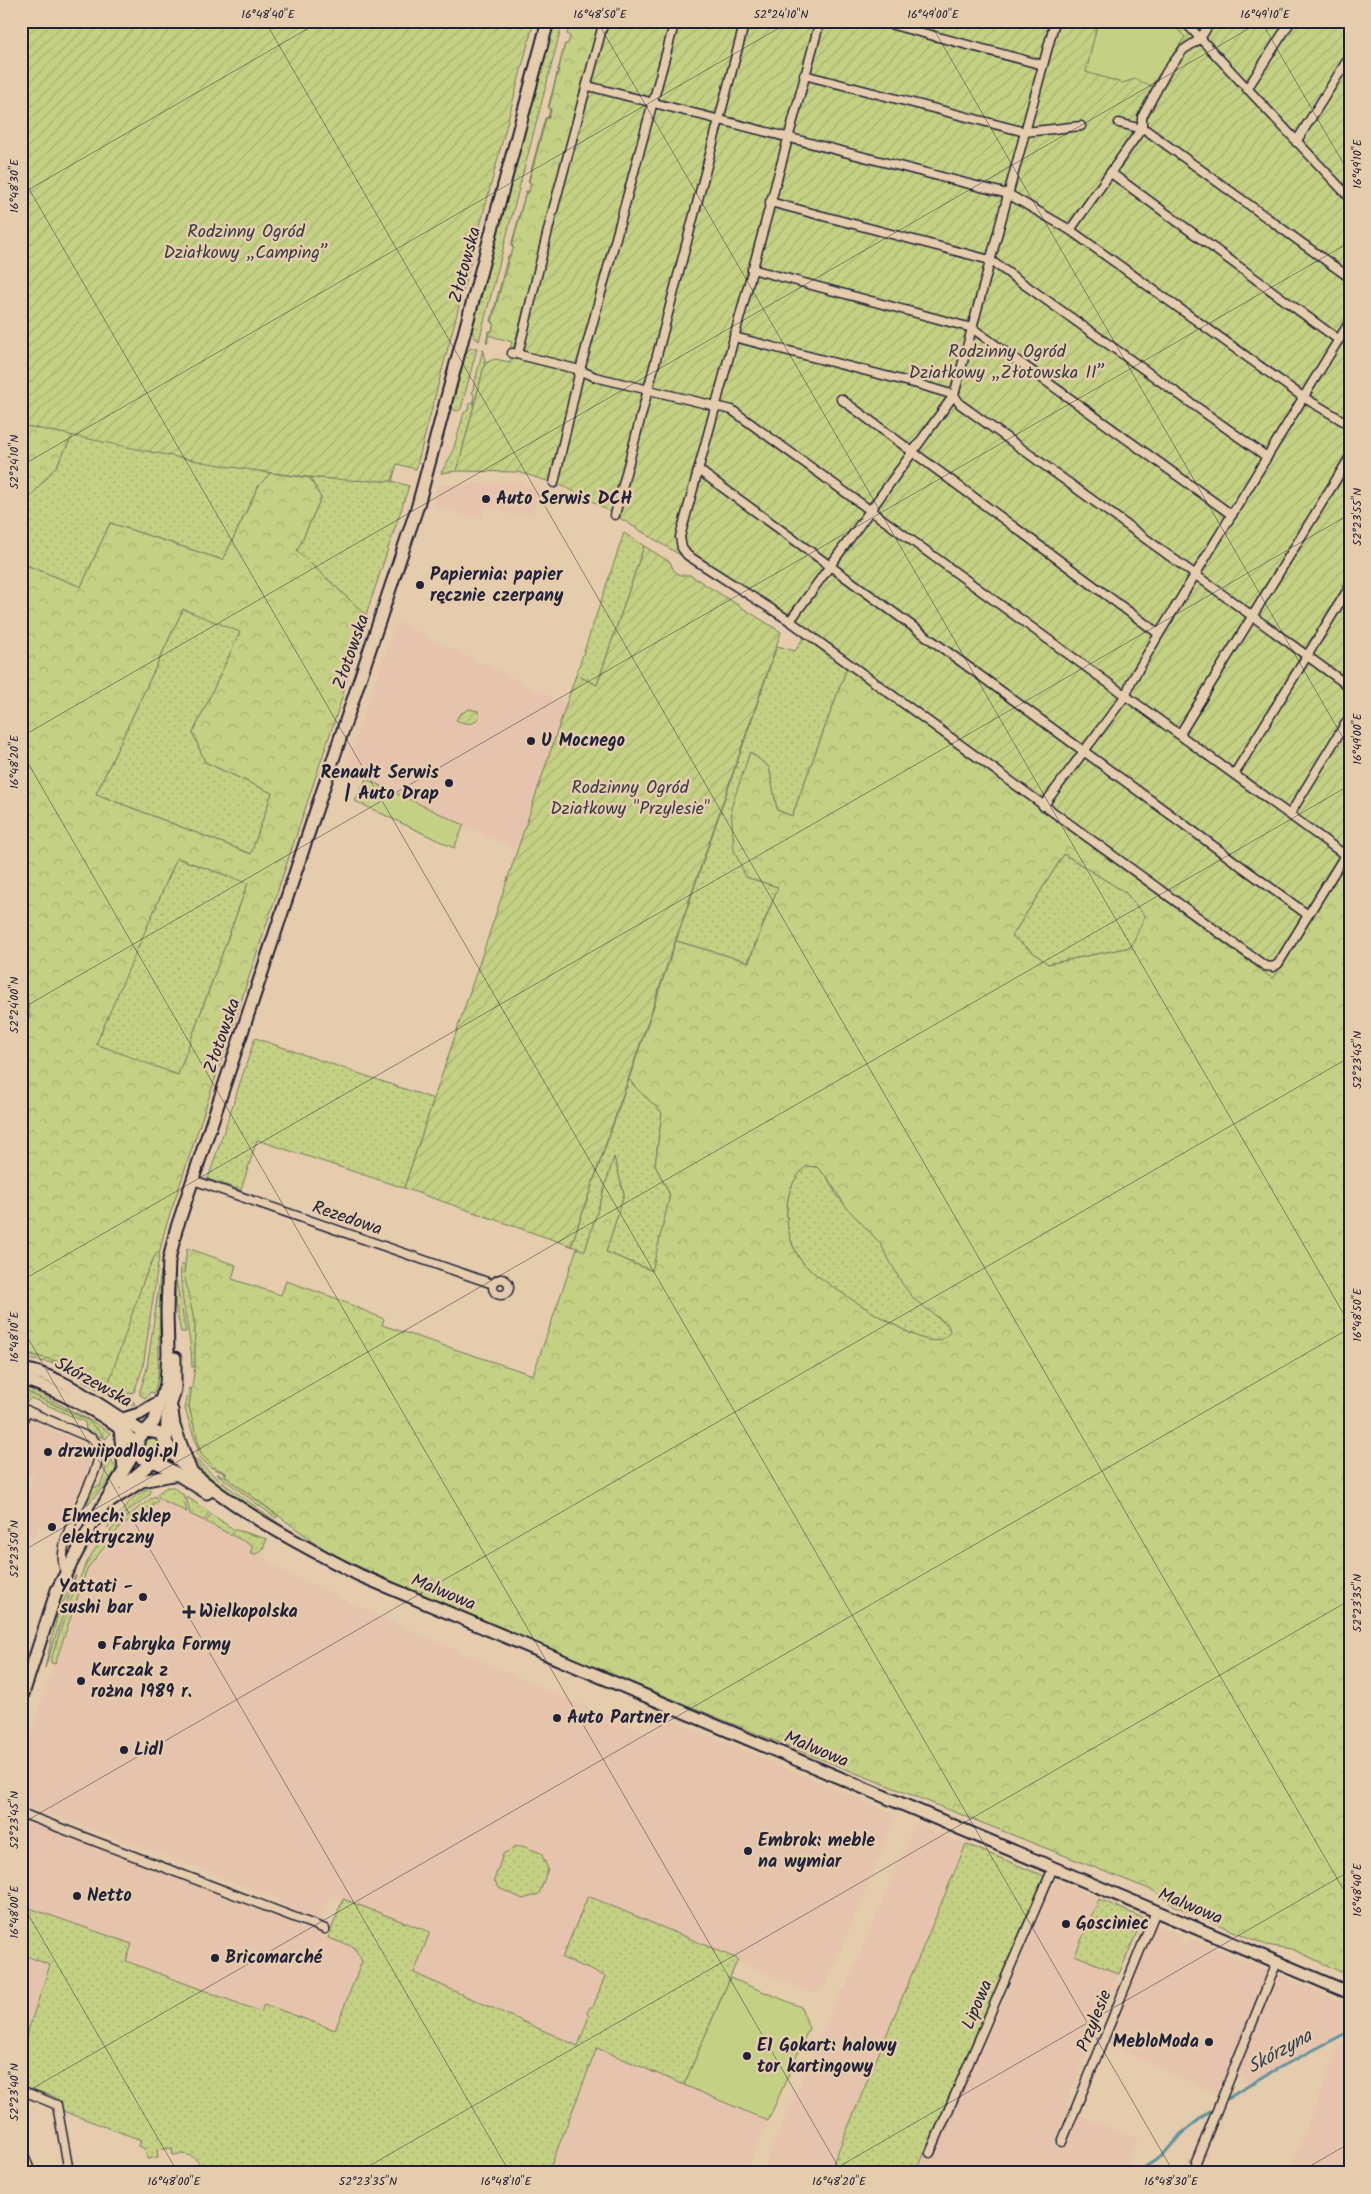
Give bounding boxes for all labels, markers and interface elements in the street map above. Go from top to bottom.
text: 16°48'40"E [241,5,296,24]
text: 16°48'50"E [573,5,628,24]
text: 52°24'10"N [754,5,808,24]
text: 16°49'00"E [907,5,960,24]
text: 16°49'10"E [1240,5,1291,24]
text: 16°49'10"E [1348,138,1367,189]
text: 16°48'30"E [5,158,24,213]
park label: Rodzinny Ogród Działkowy „Camping” [163,218,329,268]
street label: Złotowska [442,224,490,306]
park label: Rodzinny Ogród Działkowy „Złotowska II” [909,338,1105,388]
text: 52°24'10"N [5,435,24,489]
place label: Auto Serwis DCH [496,485,632,514]
text: 52°23'55"N [1348,488,1367,546]
marker: Auto Serwis DCH [480,493,492,505]
place label: Papiernia: papier ręcznie czerpany [430,561,564,611]
marker: Papiernia: papier ręcznie czerpany [414,579,426,591]
street label: Złotowska [326,611,378,693]
text: 16°49'00"E [1348,712,1367,765]
place label: U Mocnego [541,727,625,756]
text: 16°48'20"E [5,734,24,789]
marker: U Mocnego [525,735,537,747]
place label: Renault Serwis | Auto Drap [321,759,440,809]
park label: Rodzinny Ogród Działkowy "Przylesie" [550,774,710,824]
marker: Renault Serwis | Auto Drap [443,777,455,789]
text: 52°24'00"N [5,977,24,1033]
street label: Złotowska [197,995,249,1077]
text: 52°23'45"N [1348,1031,1367,1089]
street label: Rezedowa [308,1194,386,1244]
text: 16°48'50"E [1348,1287,1367,1342]
text: 16°48'10"E [5,1311,24,1362]
street label: Skórzewska [49,1350,137,1416]
place label: drzwiipodlogi.pl [58,1438,178,1467]
marker: drzwiipodlogi.pl [42,1446,54,1458]
place label: Elmech: sklep elektryczny [62,1503,171,1553]
text: 52°23'50"N [5,1520,24,1578]
marker: Elmech: sklep elektryczny [46,1521,58,1533]
street label: Malwowa [406,1566,480,1620]
place label: Yattati - sushi bar [59,1573,134,1623]
text: 52°23'35"N [1348,1574,1367,1632]
marker: Yattati - sushi bar [137,1591,149,1603]
place label: Wielkopolska [199,1598,298,1627]
marker: Wielkopolska [183,1606,195,1618]
place label: Fabryka Formy [112,1631,231,1660]
marker: Fabryka Formy [96,1639,108,1651]
place label: Kurczak z rożna 1989 r. [91,1657,192,1707]
marker: Kurczak z rożna 1989 r. [75,1675,87,1687]
place label: Auto Partner [567,1704,671,1733]
marker: Auto Partner [551,1712,563,1724]
street label: Malwowa [779,1723,853,1777]
place label: Lidl [134,1736,163,1765]
marker: Lidl [118,1744,130,1756]
text: 52°23'45"N [5,1791,24,1849]
place label: Embrok: meble na wymiar [758,1827,875,1877]
marker: Embrok: meble na wymiar [742,1845,754,1857]
text: 16°48'40"E [1348,1862,1367,1917]
street label: Malwowa [1153,1880,1227,1934]
place label: Netto [87,1882,132,1911]
text: 16°48'00"E [5,1884,24,1939]
marker: Netto [71,1890,83,1902]
place label: Gosciniec [1076,1910,1149,1939]
marker: Gosciniec [1060,1918,1072,1930]
place label: Bricomarché [225,1944,323,1973]
marker: Bricomarché [209,1952,221,1964]
street label: Lipowa [955,1976,1001,2034]
street label: Przylesie [1069,1986,1121,2056]
water label: Skórzyna [1242,2021,1319,2082]
place label: MebloModa [1113,2028,1199,2057]
place label: E1 Gokart: halowy tor kartingowy [757,2032,897,2082]
marker: MebloModa [1203,2036,1215,2048]
marker: E1 Gokart: halowy tor kartingowy [741,2050,753,2062]
text: 52°23'40"N [5,2063,24,2121]
text: 16°48'00"E [147,2172,202,2191]
text: 52°23'35"N [339,2172,397,2191]
text: 16°48'10"E [481,2172,532,2191]
text: 16°48'20"E [812,2172,867,2191]
text: 16°48'30"E [1144,2172,1199,2191]

